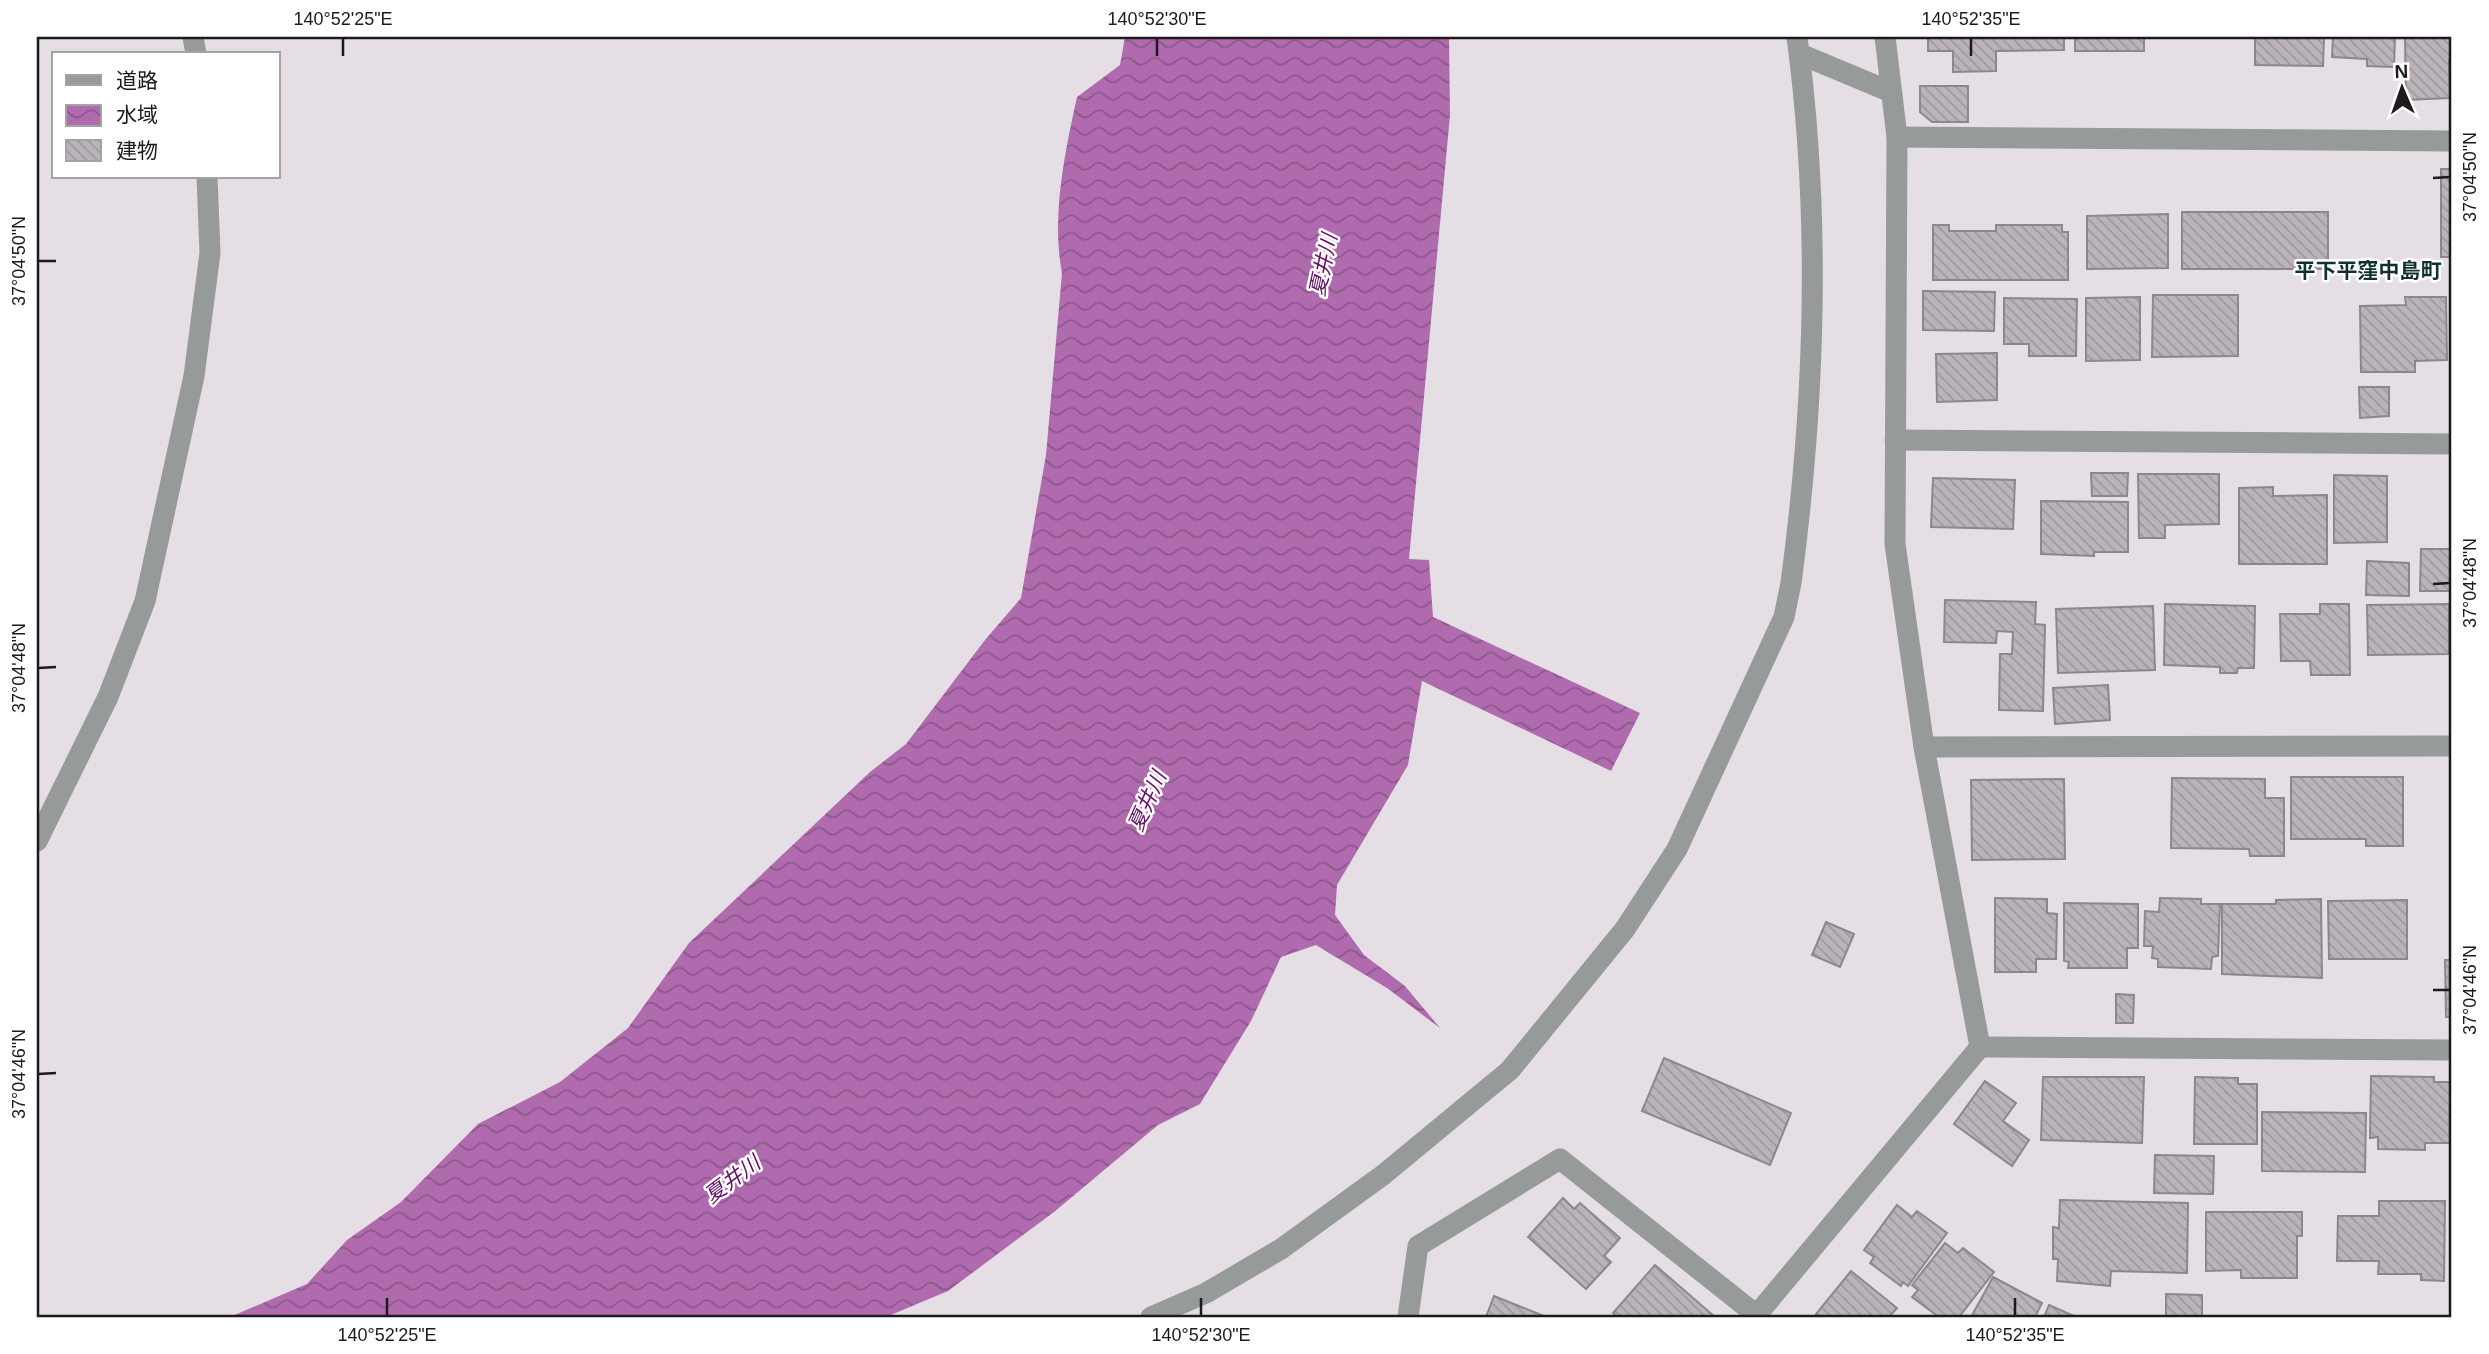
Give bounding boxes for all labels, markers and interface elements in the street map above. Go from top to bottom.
text: 140°52'25"E [293,9,393,29]
text: 140°52'30"E [1107,9,1207,29]
text: 140°52'35"E [1921,9,2021,29]
legend [52,52,280,178]
north arrow [2366,52,2436,122]
text: N [2394,61,2409,82]
text: 道路 [116,69,158,92]
text: 水域 [116,103,158,126]
text: 37°04'50"N [2460,132,2480,222]
text: 建物 [116,139,158,162]
text: 37°04'50"N [9,216,29,306]
water label: 夏井川 [1305,230,1341,298]
district label: 平下平窪中島町 [2295,259,2442,282]
text: 37°04'48"N [2460,538,2480,628]
text: 37°04'48"N [9,623,29,713]
water label: 夏井川 [1124,766,1171,834]
text: 37°04'46"N [2460,945,2480,1035]
text: 37°04'46"N [9,1029,29,1119]
water label: 夏井川 [700,1150,766,1207]
text: 140°52'25"E [337,1325,437,1345]
text: 140°52'30"E [1151,1325,1251,1345]
text: 140°52'35"E [1965,1325,2065,1345]

